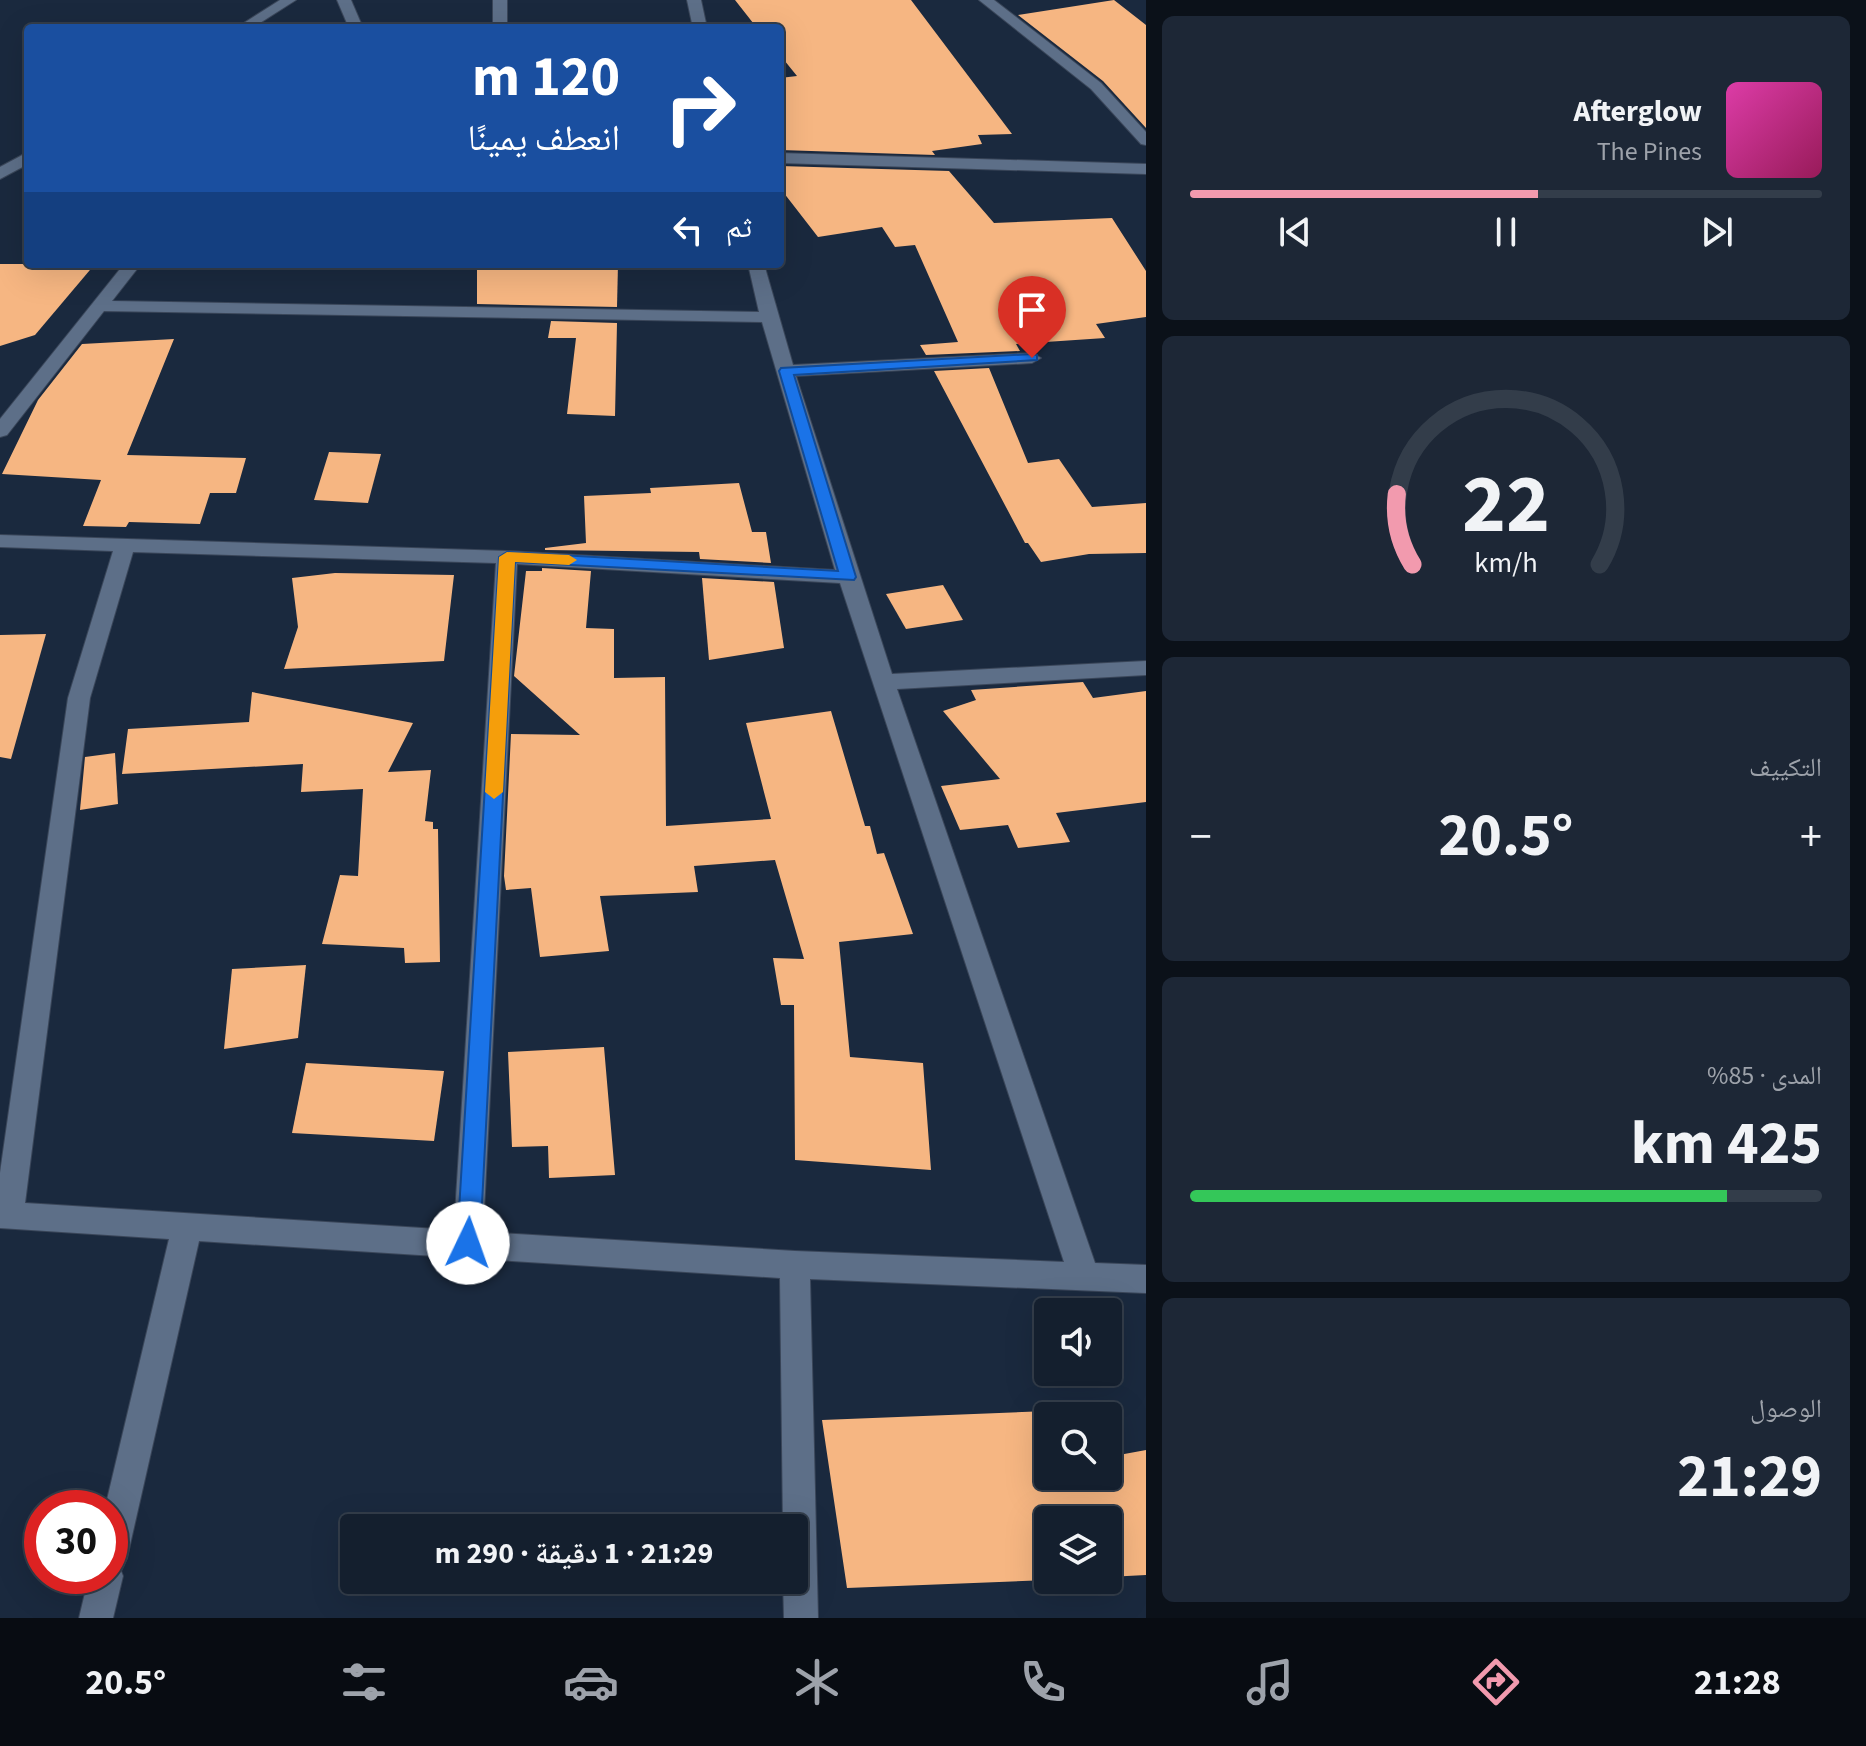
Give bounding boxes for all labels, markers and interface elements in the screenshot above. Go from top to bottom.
text: 120 m [472,38,620,117]
icon: right [648,56,752,160]
text: Afterglow [1574,90,1702,133]
text: انعطف يمينًا [468,113,620,164]
text: The Pines [1597,133,1702,170]
text: ثم [726,206,752,249]
icon: left [666,208,710,252]
icon: previous [1273,210,1317,254]
icon: pause [1484,210,1528,254]
icon: next [1695,210,1739,254]
pin [998,276,1066,358]
icon: arrive [1010,288,1054,332]
text: 22 [1462,445,1550,563]
text: km/h [1474,543,1538,583]
text: التكييف [1749,749,1822,786]
text: 20.5° [1439,794,1573,879]
text: − [1190,806,1212,869]
text: + [1800,806,1822,869]
text: المدى · 85% [1707,1057,1822,1094]
text: 425 km [1631,1102,1822,1187]
position arrow [426,1201,510,1285]
map controls [1034,1298,1122,1594]
button: sound [1034,1298,1122,1386]
text: الوصول [1750,1390,1822,1427]
button: search [1034,1402,1122,1490]
text: 21:29 [1677,1435,1822,1520]
speed limit sign: 30 [24,1490,128,1594]
button: layers [1034,1506,1122,1594]
text: 21:29 · 1 دقيقة · 290 m [435,1532,713,1575]
icon: filters [336,1654,392,1710]
icon: car [563,1654,619,1710]
icon: climate [789,1654,845,1710]
icon: phone [1015,1654,1071,1710]
icon: music [1242,1654,1298,1710]
icon: directions [1468,1654,1524,1710]
text: 20.5° [85,1657,166,1708]
text: 21:28 [1694,1657,1781,1708]

